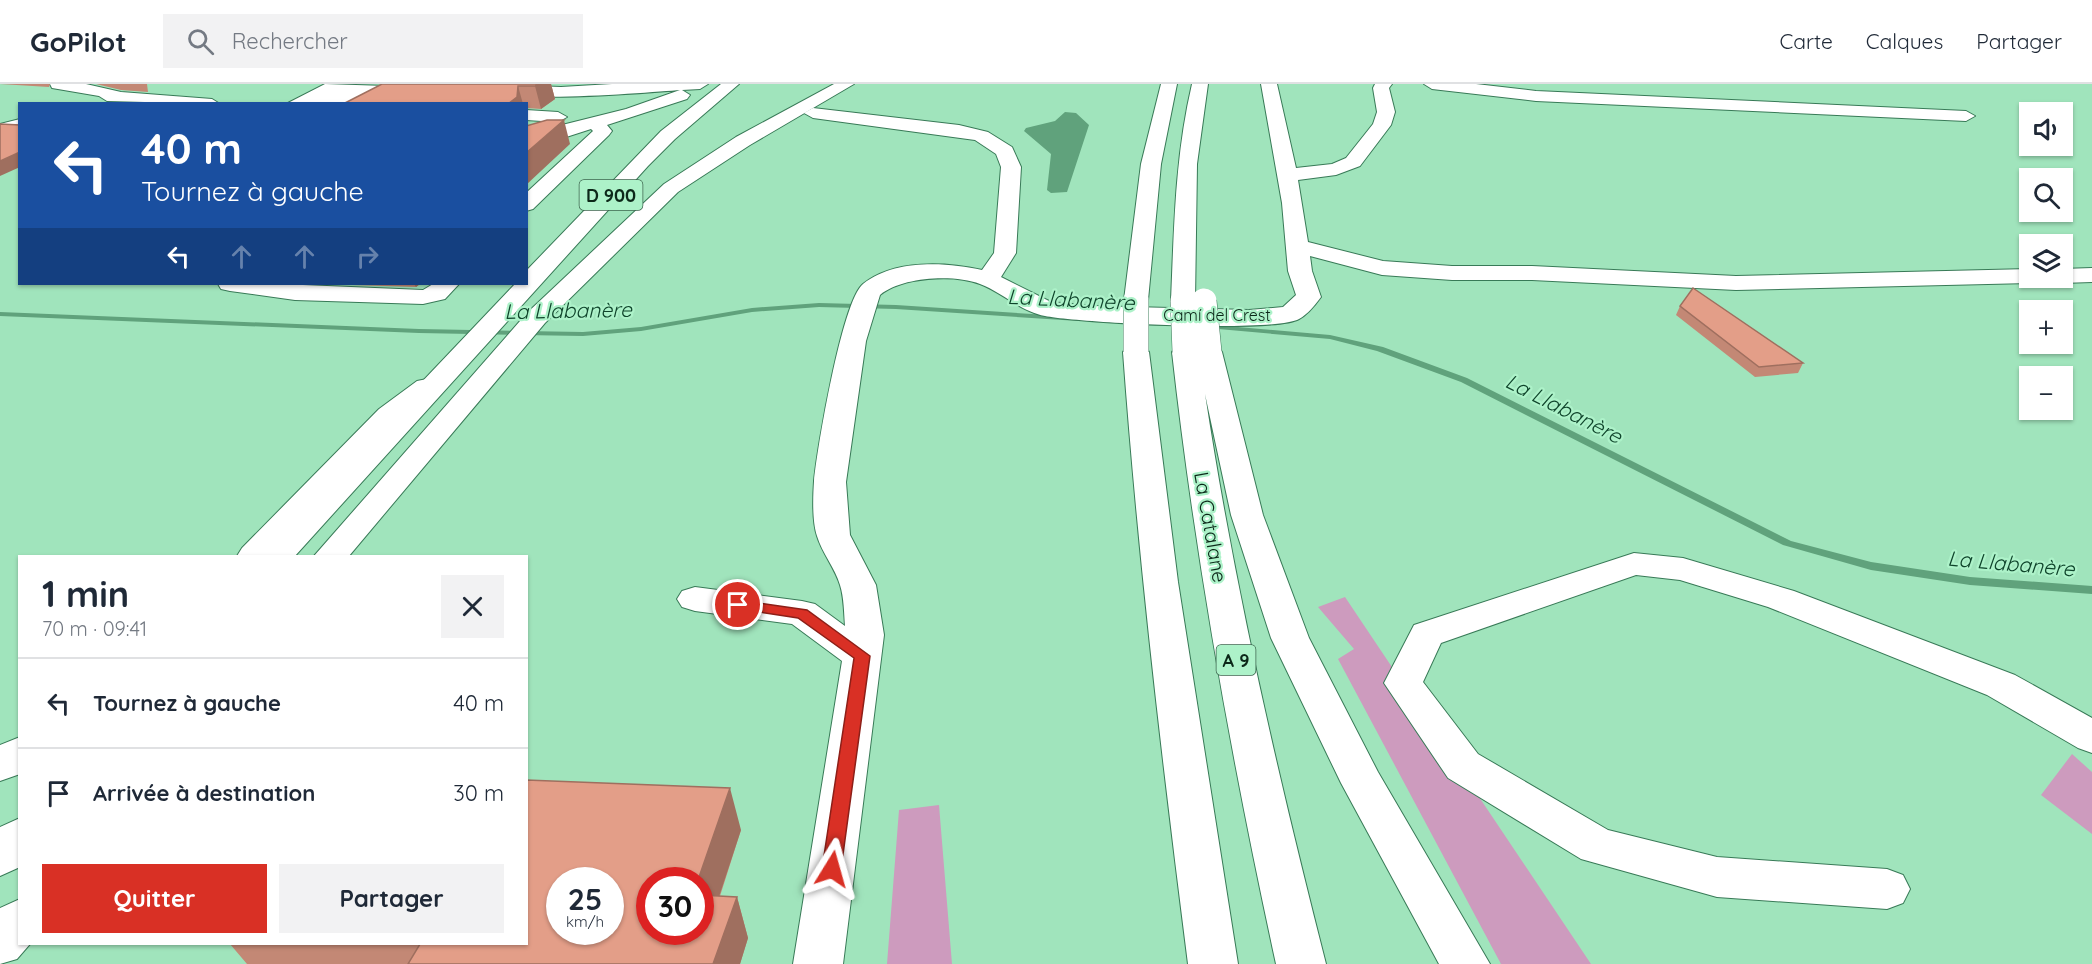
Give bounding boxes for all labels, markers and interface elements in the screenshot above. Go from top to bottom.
search box [163,14,583,68]
text: GoPilot [30,24,127,59]
icon: search [184,25,217,58]
text: Rechercher [232,27,348,55]
text: Carte [1779,28,1833,54]
text: Calques [1866,28,1943,54]
text: Partager [1976,28,2062,54]
map controls [2019,102,2073,420]
button: sound [2019,102,2073,156]
text: 40 m [141,122,242,175]
icon: left [42,126,120,204]
button: search [2019,168,2073,222]
text: Tournez à gauche [141,174,364,208]
road number: D 900 [580,180,642,210]
button: layers [2019,234,2073,288]
icon: left [162,240,195,273]
icon: ahead [225,240,258,273]
icon: ahead [288,240,321,273]
icon: right [351,240,384,273]
water label: La Llabanère [1007,283,1136,315]
water label: La Llabanère [504,296,633,324]
button: + [2019,300,2073,354]
street label: Camí del Crest [1163,305,1271,325]
button: − [2019,366,2073,420]
water label: La Llabanère [1501,368,1628,449]
street label: La Catalane [1189,470,1233,584]
water label: La Llabanère [1946,545,2077,582]
text: 1 min [42,571,129,616]
button: close [441,575,504,638]
pin [712,579,763,630]
icon: arrive [721,588,754,621]
text: 70 m · 09:41 [42,616,147,641]
road number: A 9 [1216,645,1256,675]
icon: left [42,687,75,720]
text: Tournez à gauche [93,689,281,717]
text: 40 m [453,689,504,717]
icon: arrive [42,777,75,810]
text: Arrivée à destination [93,779,315,807]
text: 30 m [453,779,504,807]
position arrow [800,837,864,901]
button: Quitter [42,864,267,933]
button: Partager [279,864,504,933]
speed limit sign: 30 [636,867,714,945]
text: 25 [568,880,602,918]
text: km/h [566,912,604,931]

